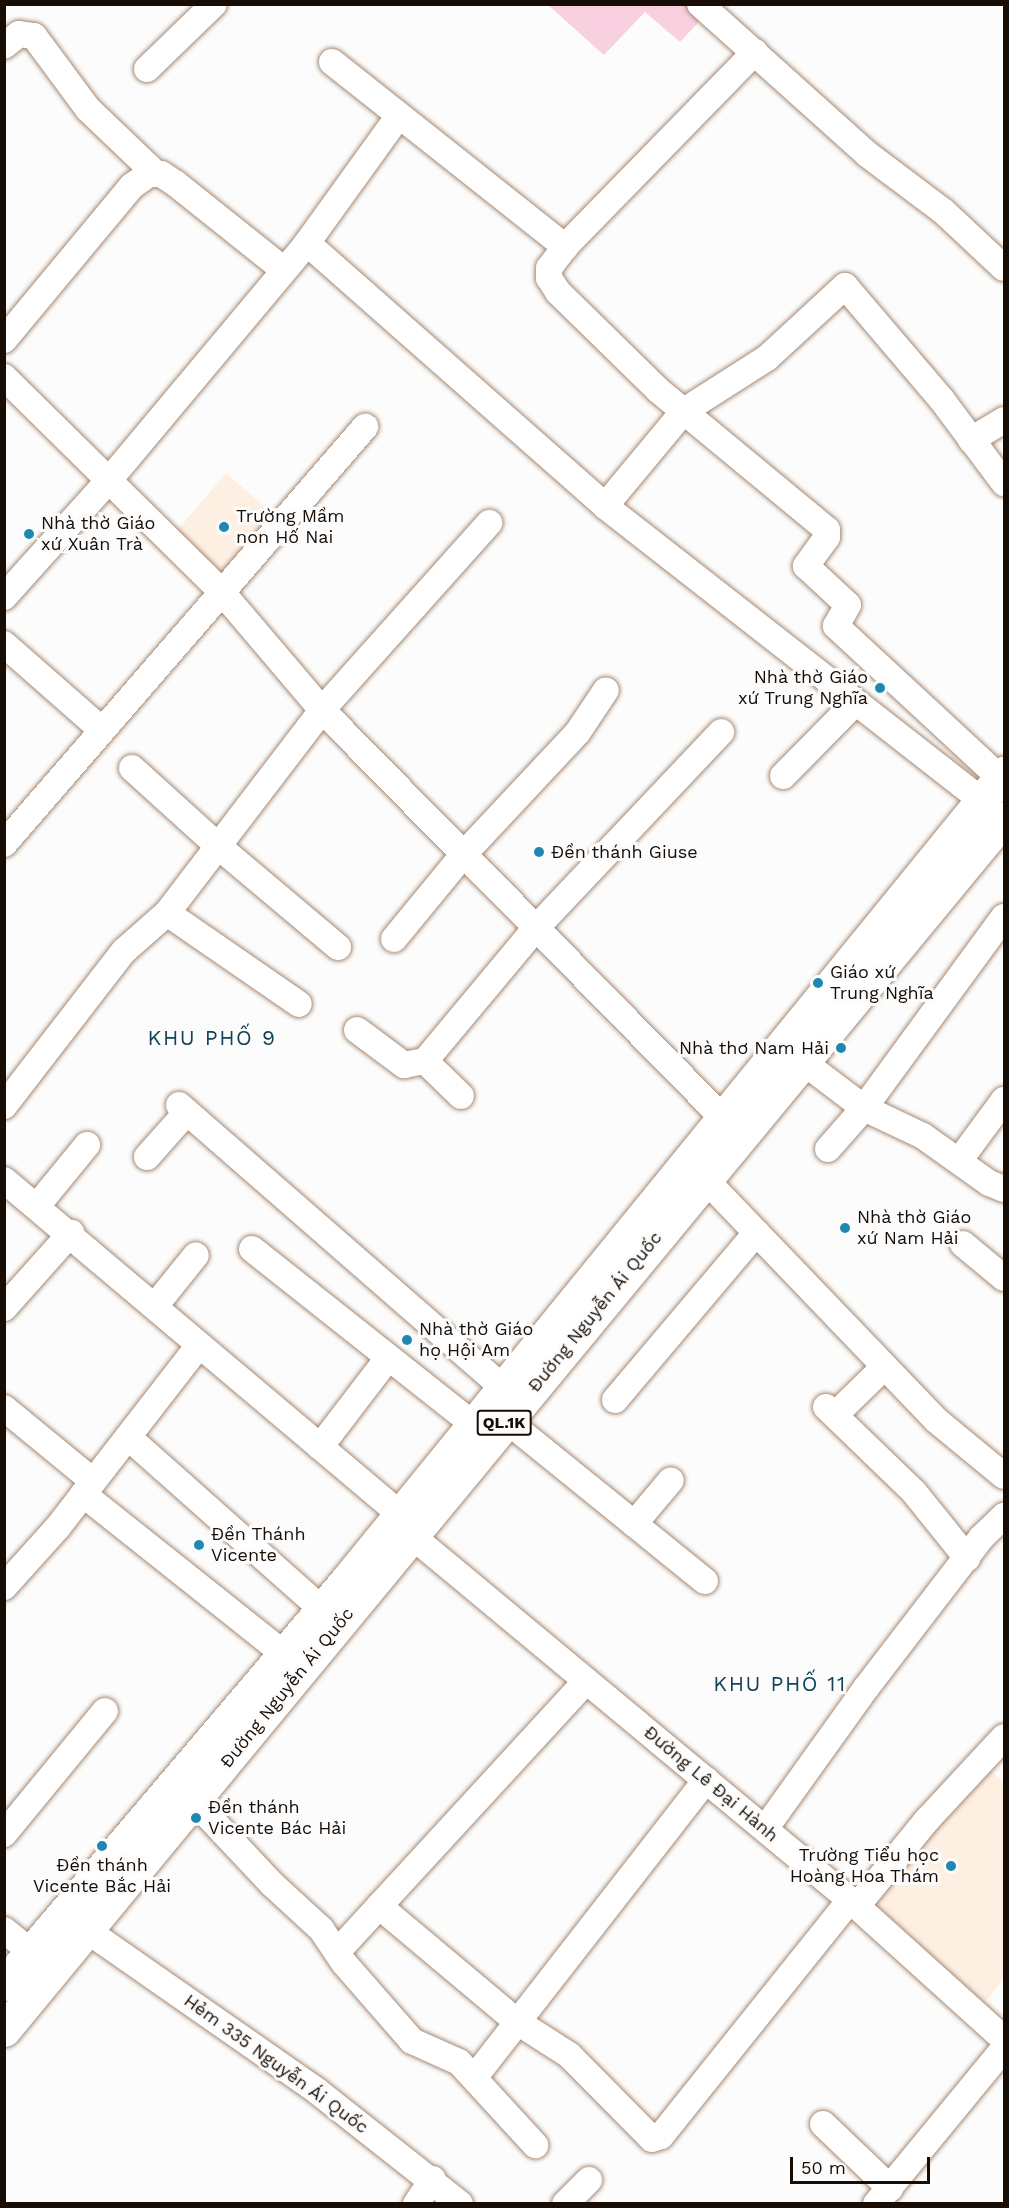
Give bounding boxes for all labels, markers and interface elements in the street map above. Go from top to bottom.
place label: Trường Mầm non Hố Nai [236,506,344,548]
place label: Nhà thờ Giáo xứ Xuân Trà [41,513,156,556]
marker: Trường Mầm non Hố Nai [217,520,231,534]
marker: Nhà thờ Giáo xứ Xuân Trà [22,527,36,541]
place label: Nhà thờ Giáo xứ Trung Nghĩa [738,667,868,710]
marker: Nhà thờ Giáo xứ Trung Nghĩa [873,681,887,695]
place label: Đền thánh Giuse [551,841,698,863]
marker: Đền thánh Giuse [532,845,546,859]
place label: Giáo xứ Trung Nghĩa [830,962,934,1004]
marker: Giáo xứ Trung Nghĩa [811,976,825,990]
district label: KHU PHỐ 9 [148,1025,276,1051]
place label: Nhà thơ Nam Hải [678,1037,829,1059]
marker: Nhà thơ Nam Hải [834,1041,848,1055]
place label: Nhà thờ Giáo xứ Nam Hải [857,1207,972,1250]
marker: Nhà thờ Giáo xứ Nam Hải [838,1221,852,1235]
street label: Đường Nguyễn Ái Quốc [523,1227,667,1397]
place label: Nhà thờ Giáo họ Hội Am [419,1319,534,1362]
marker: Nhà thờ Giáo họ Hội Am [400,1333,414,1347]
road number: QL.1K [476,1410,532,1436]
place label: Đền Thánh Vicente [211,1524,306,1567]
marker: Đền Thánh Vicente [192,1538,206,1552]
street label: Đường Nguyễn Ái Quốc [215,1603,359,1773]
district label: KHU PHỐ 11 [713,1671,847,1697]
street label: Đường Lê Đại Hành [639,1721,783,1847]
place label: Đền thánh Vicente Bác Hải [208,1797,346,1840]
marker: Đền thánh Vicente Bác Hải [189,1811,203,1825]
marker: Đền thánh Vicente Bắc Hải [95,1839,109,1853]
place label: Trường Tiểu học Hoàng Hoa Thám [789,1845,939,1888]
place label: Đền thánh Vicente Bắc Hải [33,1855,171,1898]
marker: Trường Tiểu học Hoàng Hoa Thám [944,1859,958,1873]
street label: Hẻm 335 Nguyễn Ái Quốc [179,1990,373,2138]
scale bar [793,2145,932,2183]
text: 50 m [801,2157,846,2178]

